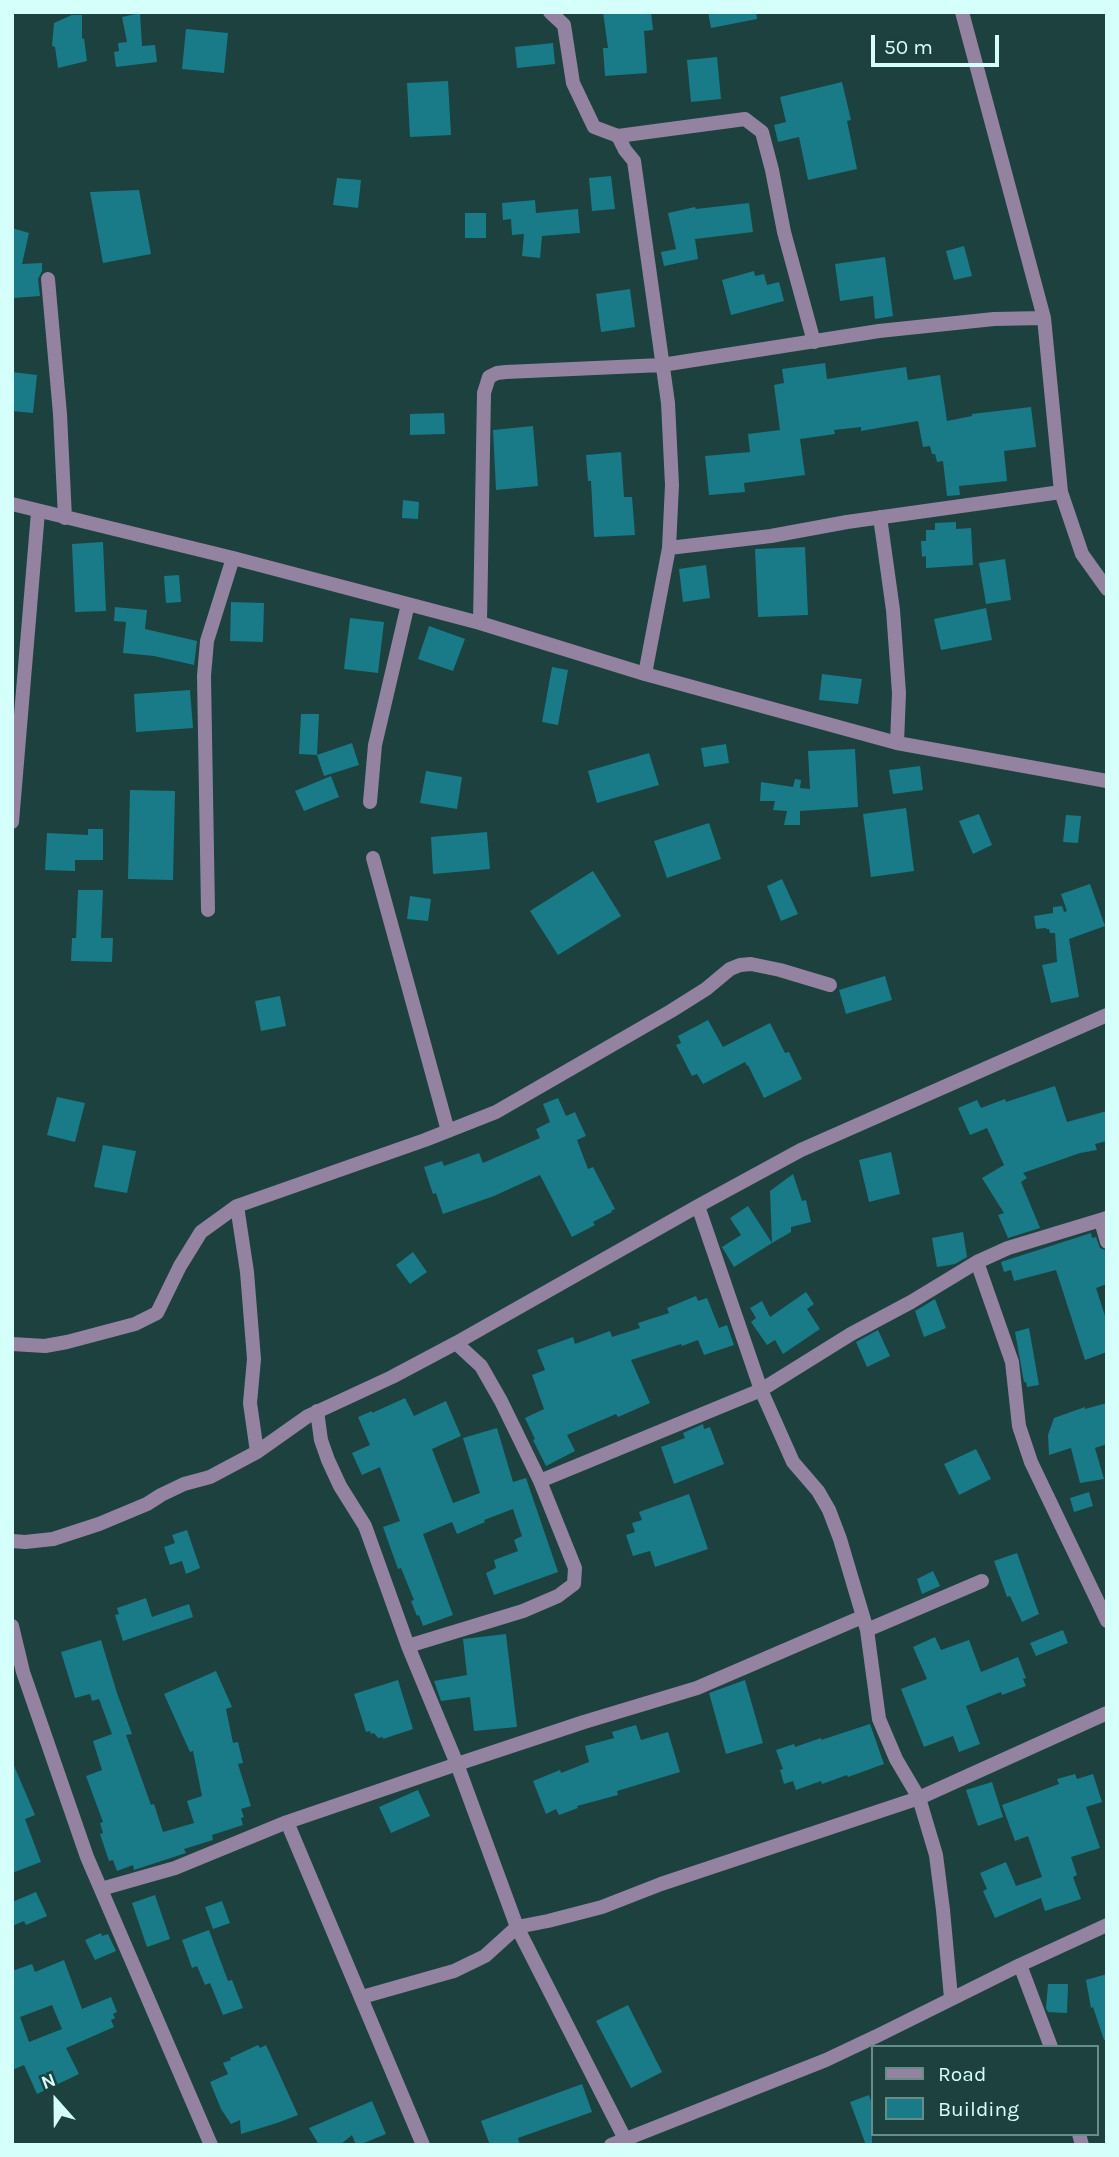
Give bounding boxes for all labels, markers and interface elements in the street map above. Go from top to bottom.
scale bar [874,21,1002,65]
text: 50 m [884,35,933,59]
legend [870,2045,1098,2136]
text: Road [938,2062,986,2086]
north arrow [21,2066,91,2136]
text: N [38,2069,59,2094]
text: Building [938,2097,1019,2121]

